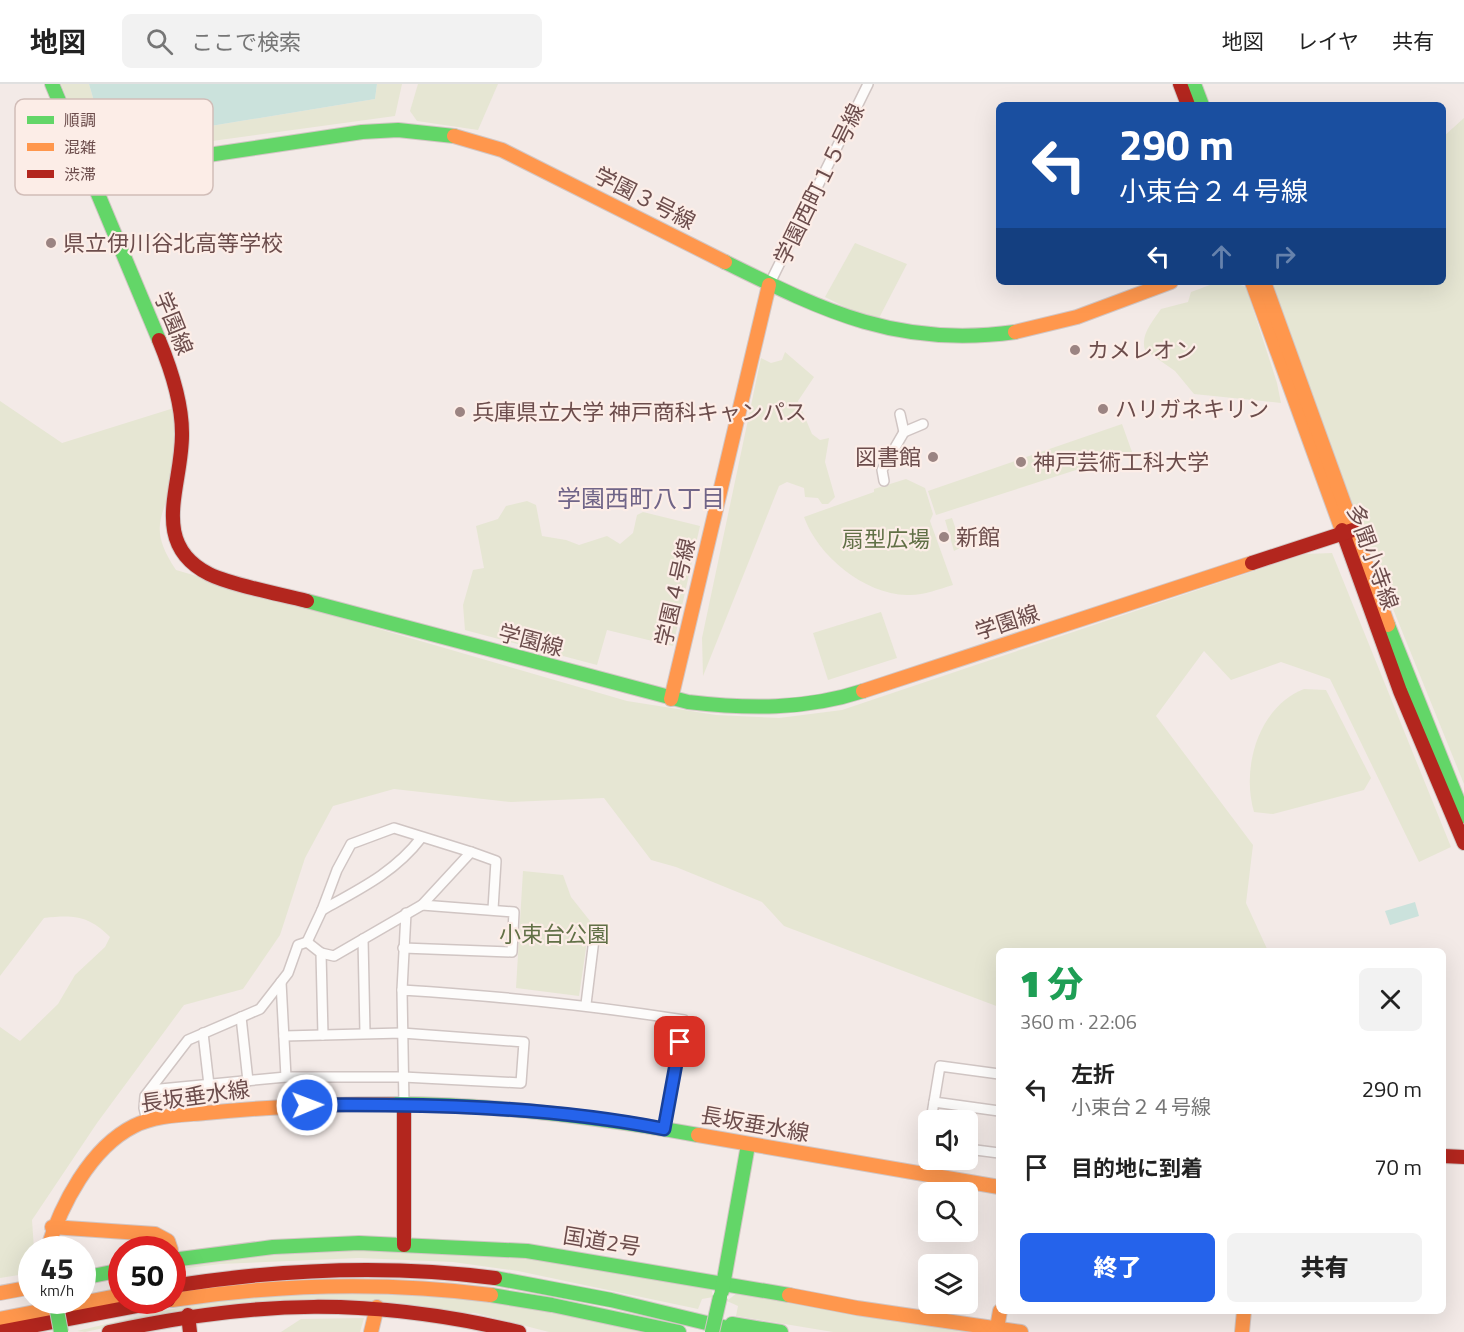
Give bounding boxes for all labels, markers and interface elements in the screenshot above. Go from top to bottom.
search box [122,14,542,68]
text: 地図 [30,20,86,63]
icon: search [143,25,176,58]
text: ここで検索 [191,25,301,59]
text: 地図 [1222,25,1264,57]
text: レイヤ [1297,25,1359,57]
text: 共有 [1392,25,1434,57]
street label: 学園西町１５号線 [765,97,873,271]
legend [15,99,213,195]
text: 順調 [64,108,96,132]
text: 290 m [1119,112,1234,176]
icon: left [1020,126,1098,204]
text: 混雑 [64,135,96,159]
street label: 学園３号線 [588,158,702,238]
text: 渋滞 [64,162,96,186]
text: 小束台２４号線 [1119,170,1308,211]
place label: 県立伊川谷北高等学校 [63,226,283,260]
marker: 県立伊川谷北高等学校 [44,236,58,250]
icon: left [1142,240,1175,273]
icon: ahead [1205,240,1238,273]
icon: right [1268,240,1301,273]
street label: 学園線 [146,286,202,360]
place label: カメレオン [1087,333,1197,367]
marker: カメレオン [1068,343,1082,357]
place label: ハリガネキリン [1115,392,1269,426]
place label: 兵庫県立大学 神戸商科キャンパス [472,395,807,429]
marker: ハリガネキリン [1096,402,1110,416]
marker: 兵庫県立大学 神戸商科キャンパス [453,405,467,419]
place label: 図書館 [855,440,921,474]
place label: 神戸芸術工科大学 [1033,445,1209,479]
marker: 図書館 [926,450,940,464]
marker: 神戸芸術工科大学 [1014,455,1028,469]
district label: 学園西町八丁目 [557,480,725,516]
street label: 多聞小寺線 [1338,499,1408,615]
place label: 新館 [956,520,1000,554]
park label: 扇型広場 [842,522,930,556]
marker: 新館 [937,530,951,544]
street label: 学園４号線 [646,535,704,649]
street label: 学園線 [970,596,1044,648]
street label: 学園線 [495,615,567,665]
park label: 小束台公園 [499,917,609,951]
text: 1 分 [1020,956,1084,1011]
button: close [1359,968,1422,1031]
text: 360 m · 22:06 [1020,1006,1137,1037]
pin [654,1016,705,1067]
icon: arrive [663,1025,696,1058]
text: 左折 [1071,1057,1115,1091]
street label: 長坂垂水線 [138,1072,252,1120]
text: 290 m [1362,1072,1422,1106]
position arrow [275,1073,339,1137]
icon: left [1020,1073,1053,1106]
text: 小束台２４号線 [1071,1091,1211,1122]
street label: 長坂垂水線 [698,1098,812,1150]
map controls [918,1110,978,1314]
button: sound [918,1110,978,1170]
text: 70 m [1374,1150,1422,1184]
icon: arrive [1020,1151,1053,1184]
text: 目的地に到着 [1071,1151,1203,1185]
button: search [918,1182,978,1242]
street label: 国道2号 [561,1218,643,1264]
button: 終了 [1020,1233,1215,1302]
button: 共有 [1227,1233,1422,1302]
speed limit sign: 50 [108,1236,186,1314]
text: 45 [40,1245,74,1291]
button: layers [918,1254,978,1314]
text: km/h [40,1279,74,1302]

